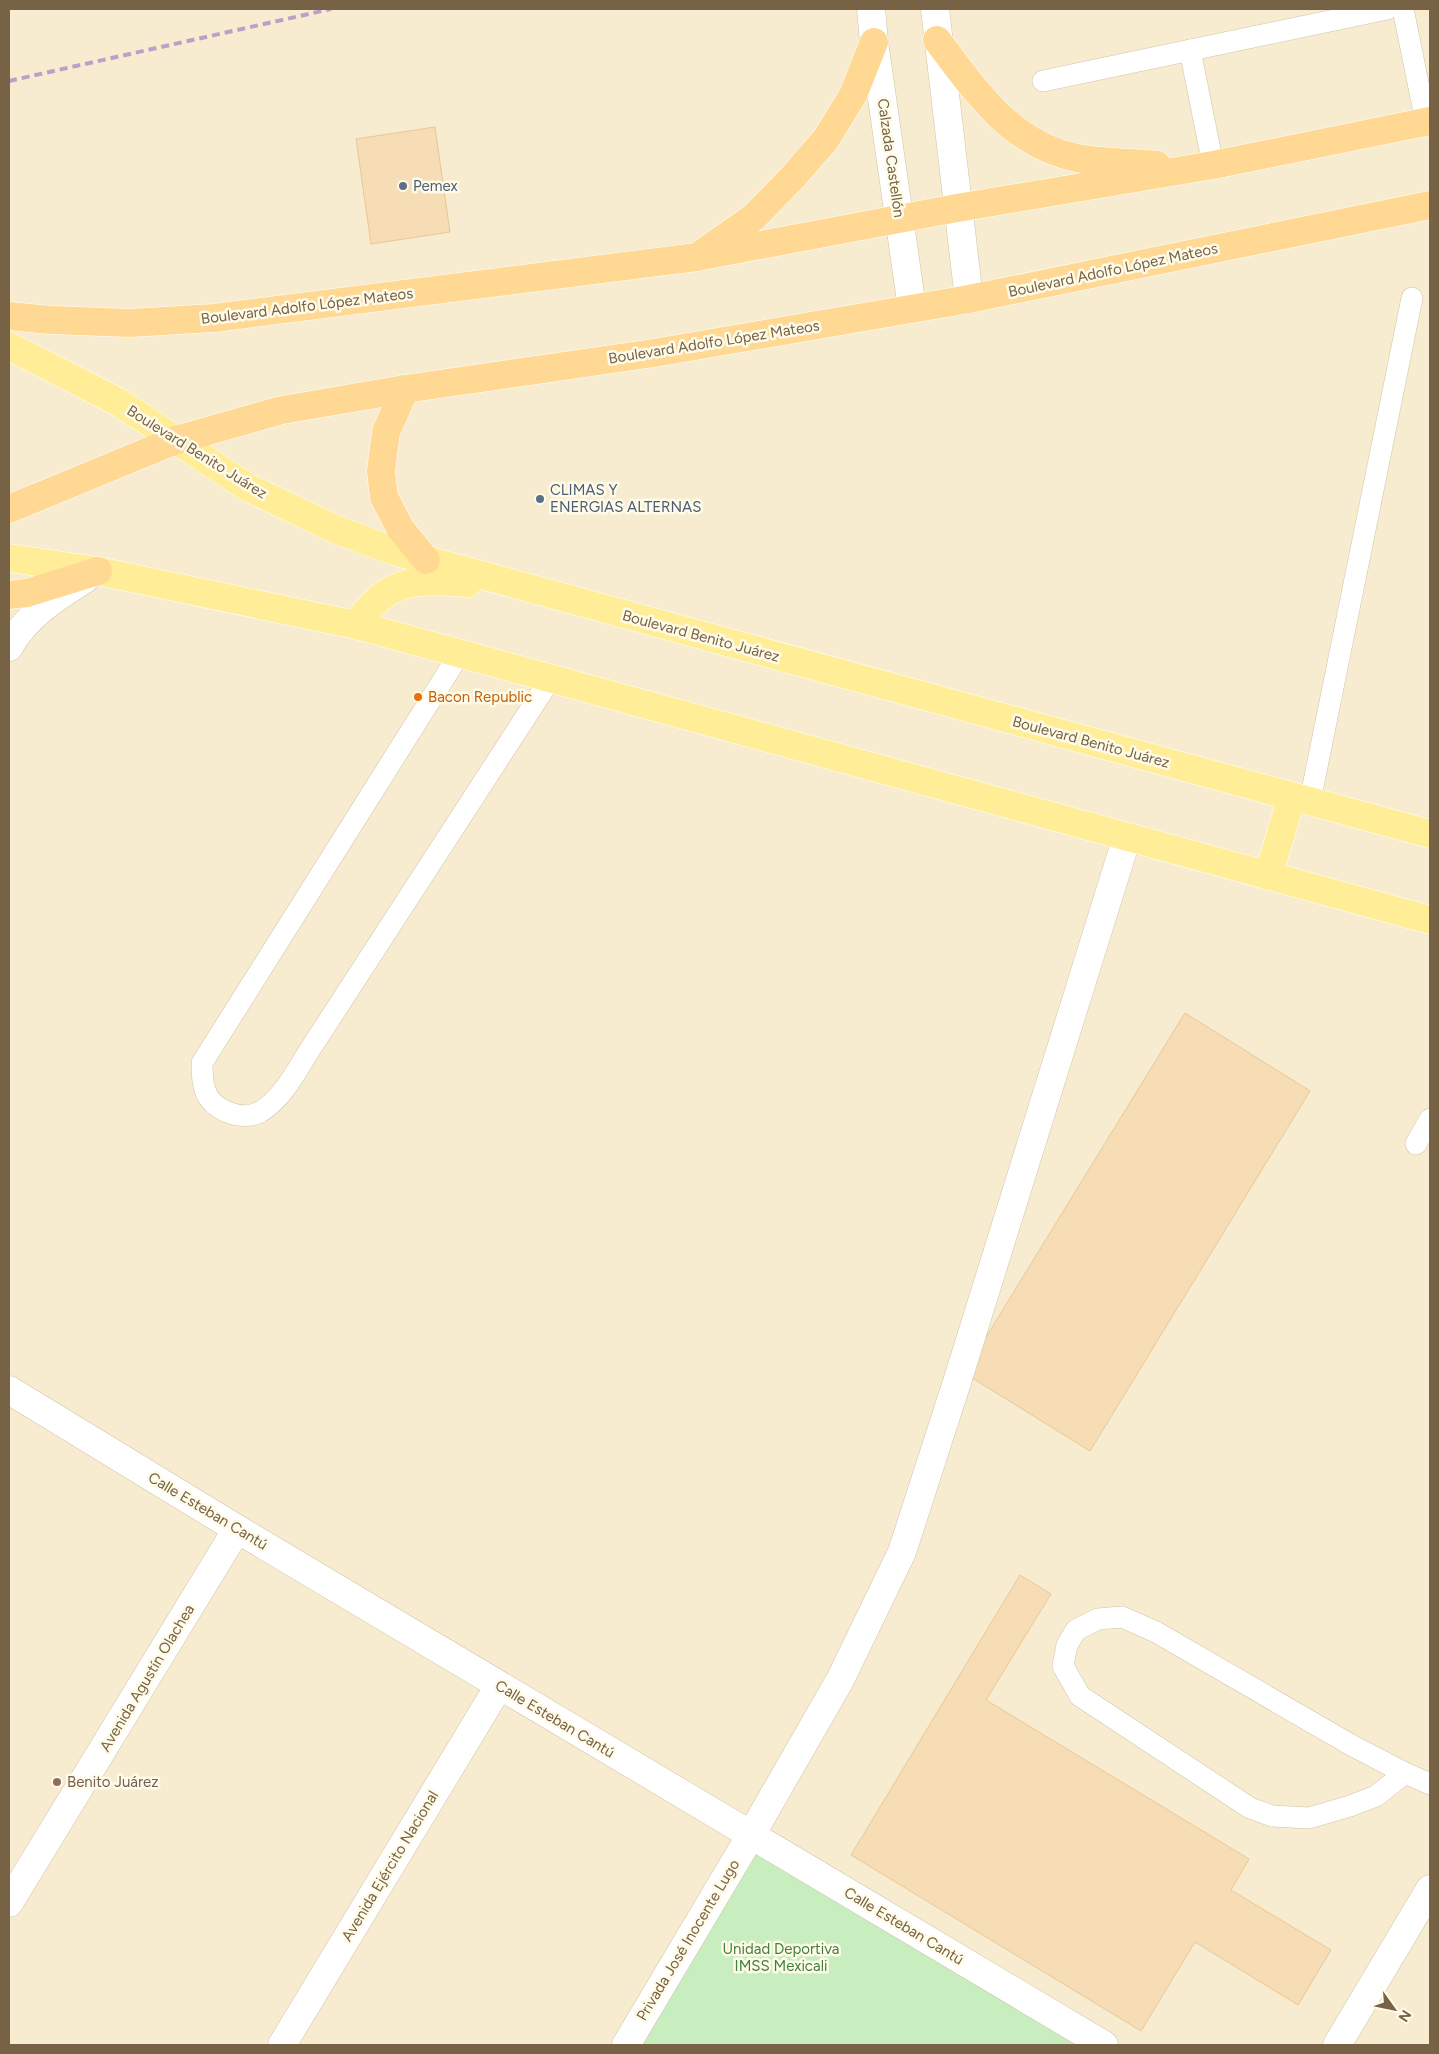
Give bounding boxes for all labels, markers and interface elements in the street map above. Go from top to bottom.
street label: Calzada Castellón [874,97,908,219]
place label: Pemex [413,177,458,195]
marker: Pemex [397,180,409,192]
street label: Boulevard Adolfo López Mateos [1007,239,1219,301]
street label: Boulevard Adolfo López Mateos [200,284,414,328]
street label: Boulevard Adolfo López Mateos [607,316,821,368]
street label: Boulevard Benito Juárez [124,401,270,503]
place label: CLIMAS Y ENERGIAS ALTERNAS [550,481,701,516]
marker: CLIMAS Y ENERGIAS ALTERNAS [534,493,546,505]
street label: Boulevard Benito Juárez [620,606,782,666]
place label: Bacon Republic [428,688,532,706]
marker: Bacon Republic [412,691,424,703]
street label: Boulevard Benito Juárez [1010,712,1172,772]
street label: Calle Esteban Cantú [145,1468,271,1554]
street label: Avenida Agustín Olachea [96,1601,198,1755]
street label: Calle Esteban Cantú [492,1676,618,1762]
place label: Benito Juárez [67,1773,159,1791]
marker: Benito Juárez [51,1776,63,1788]
street label: Avenida Ejército Nacional [338,1787,442,1945]
street label: Privada José Inocente Lugo [633,1856,743,2024]
street label: Calle Esteban Cantú [841,1883,967,1969]
park label: Unidad Deportiva IMSS Mexicali [723,1940,839,1975]
north arrow [1369,1984,1419,2034]
text: N [1394,2007,1415,2025]

